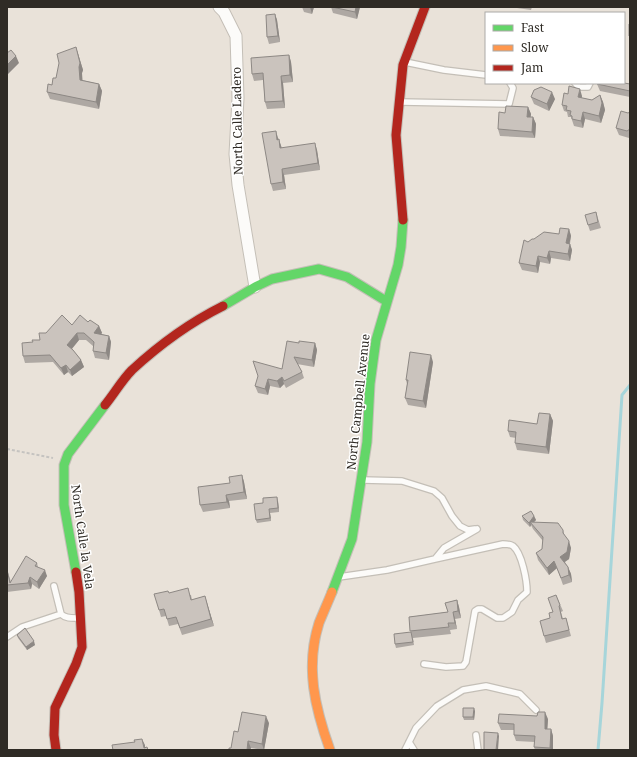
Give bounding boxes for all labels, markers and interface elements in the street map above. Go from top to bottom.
legend [485,12,625,84]
text: Fast [521,19,544,36]
text: Slow [521,39,549,56]
text: Jam [520,59,543,76]
street label: North Calle Ladero [228,67,246,175]
street label: North Campbell Avenue [342,333,374,471]
street label: North Calle la Vela [67,483,99,591]

